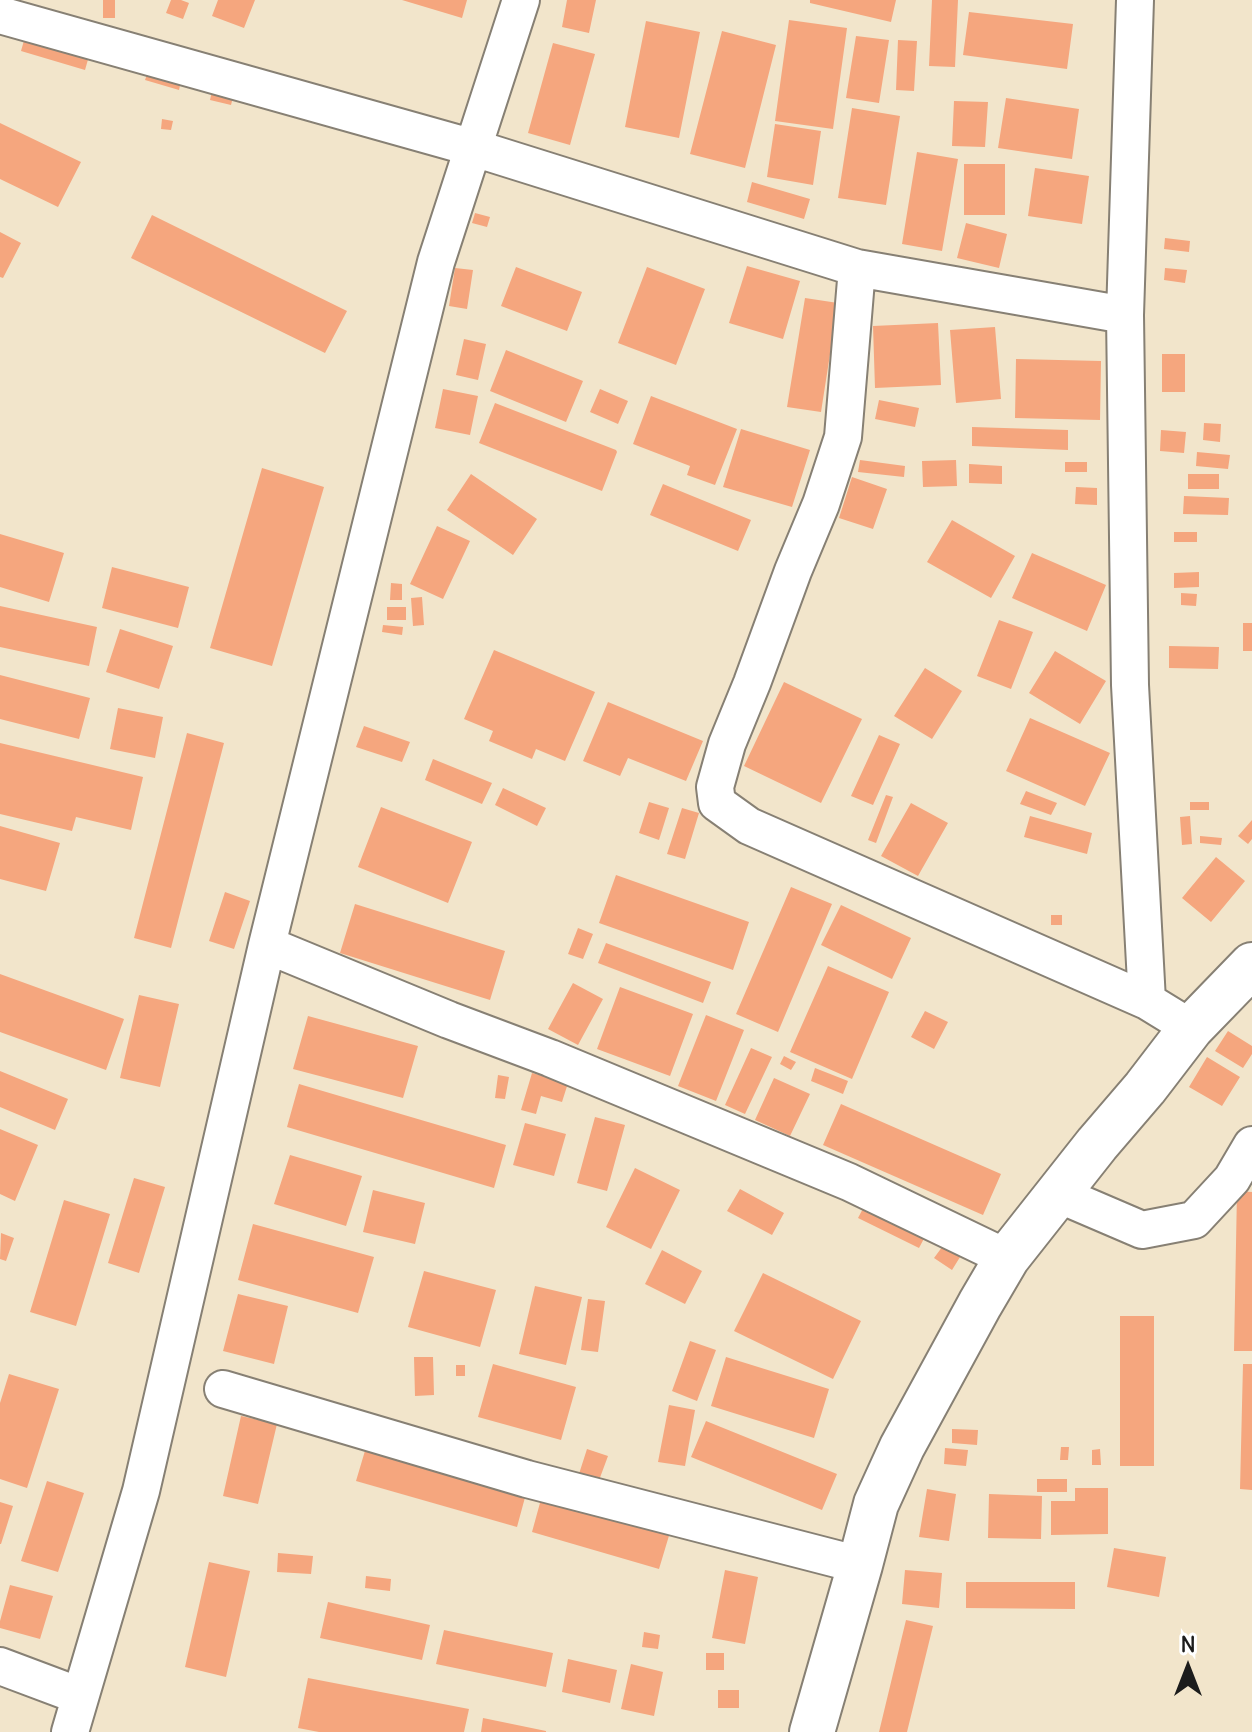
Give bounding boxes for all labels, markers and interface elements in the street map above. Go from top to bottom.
north arrow [1148,1628,1228,1708]
text: N [1180,1630,1196,1658]

